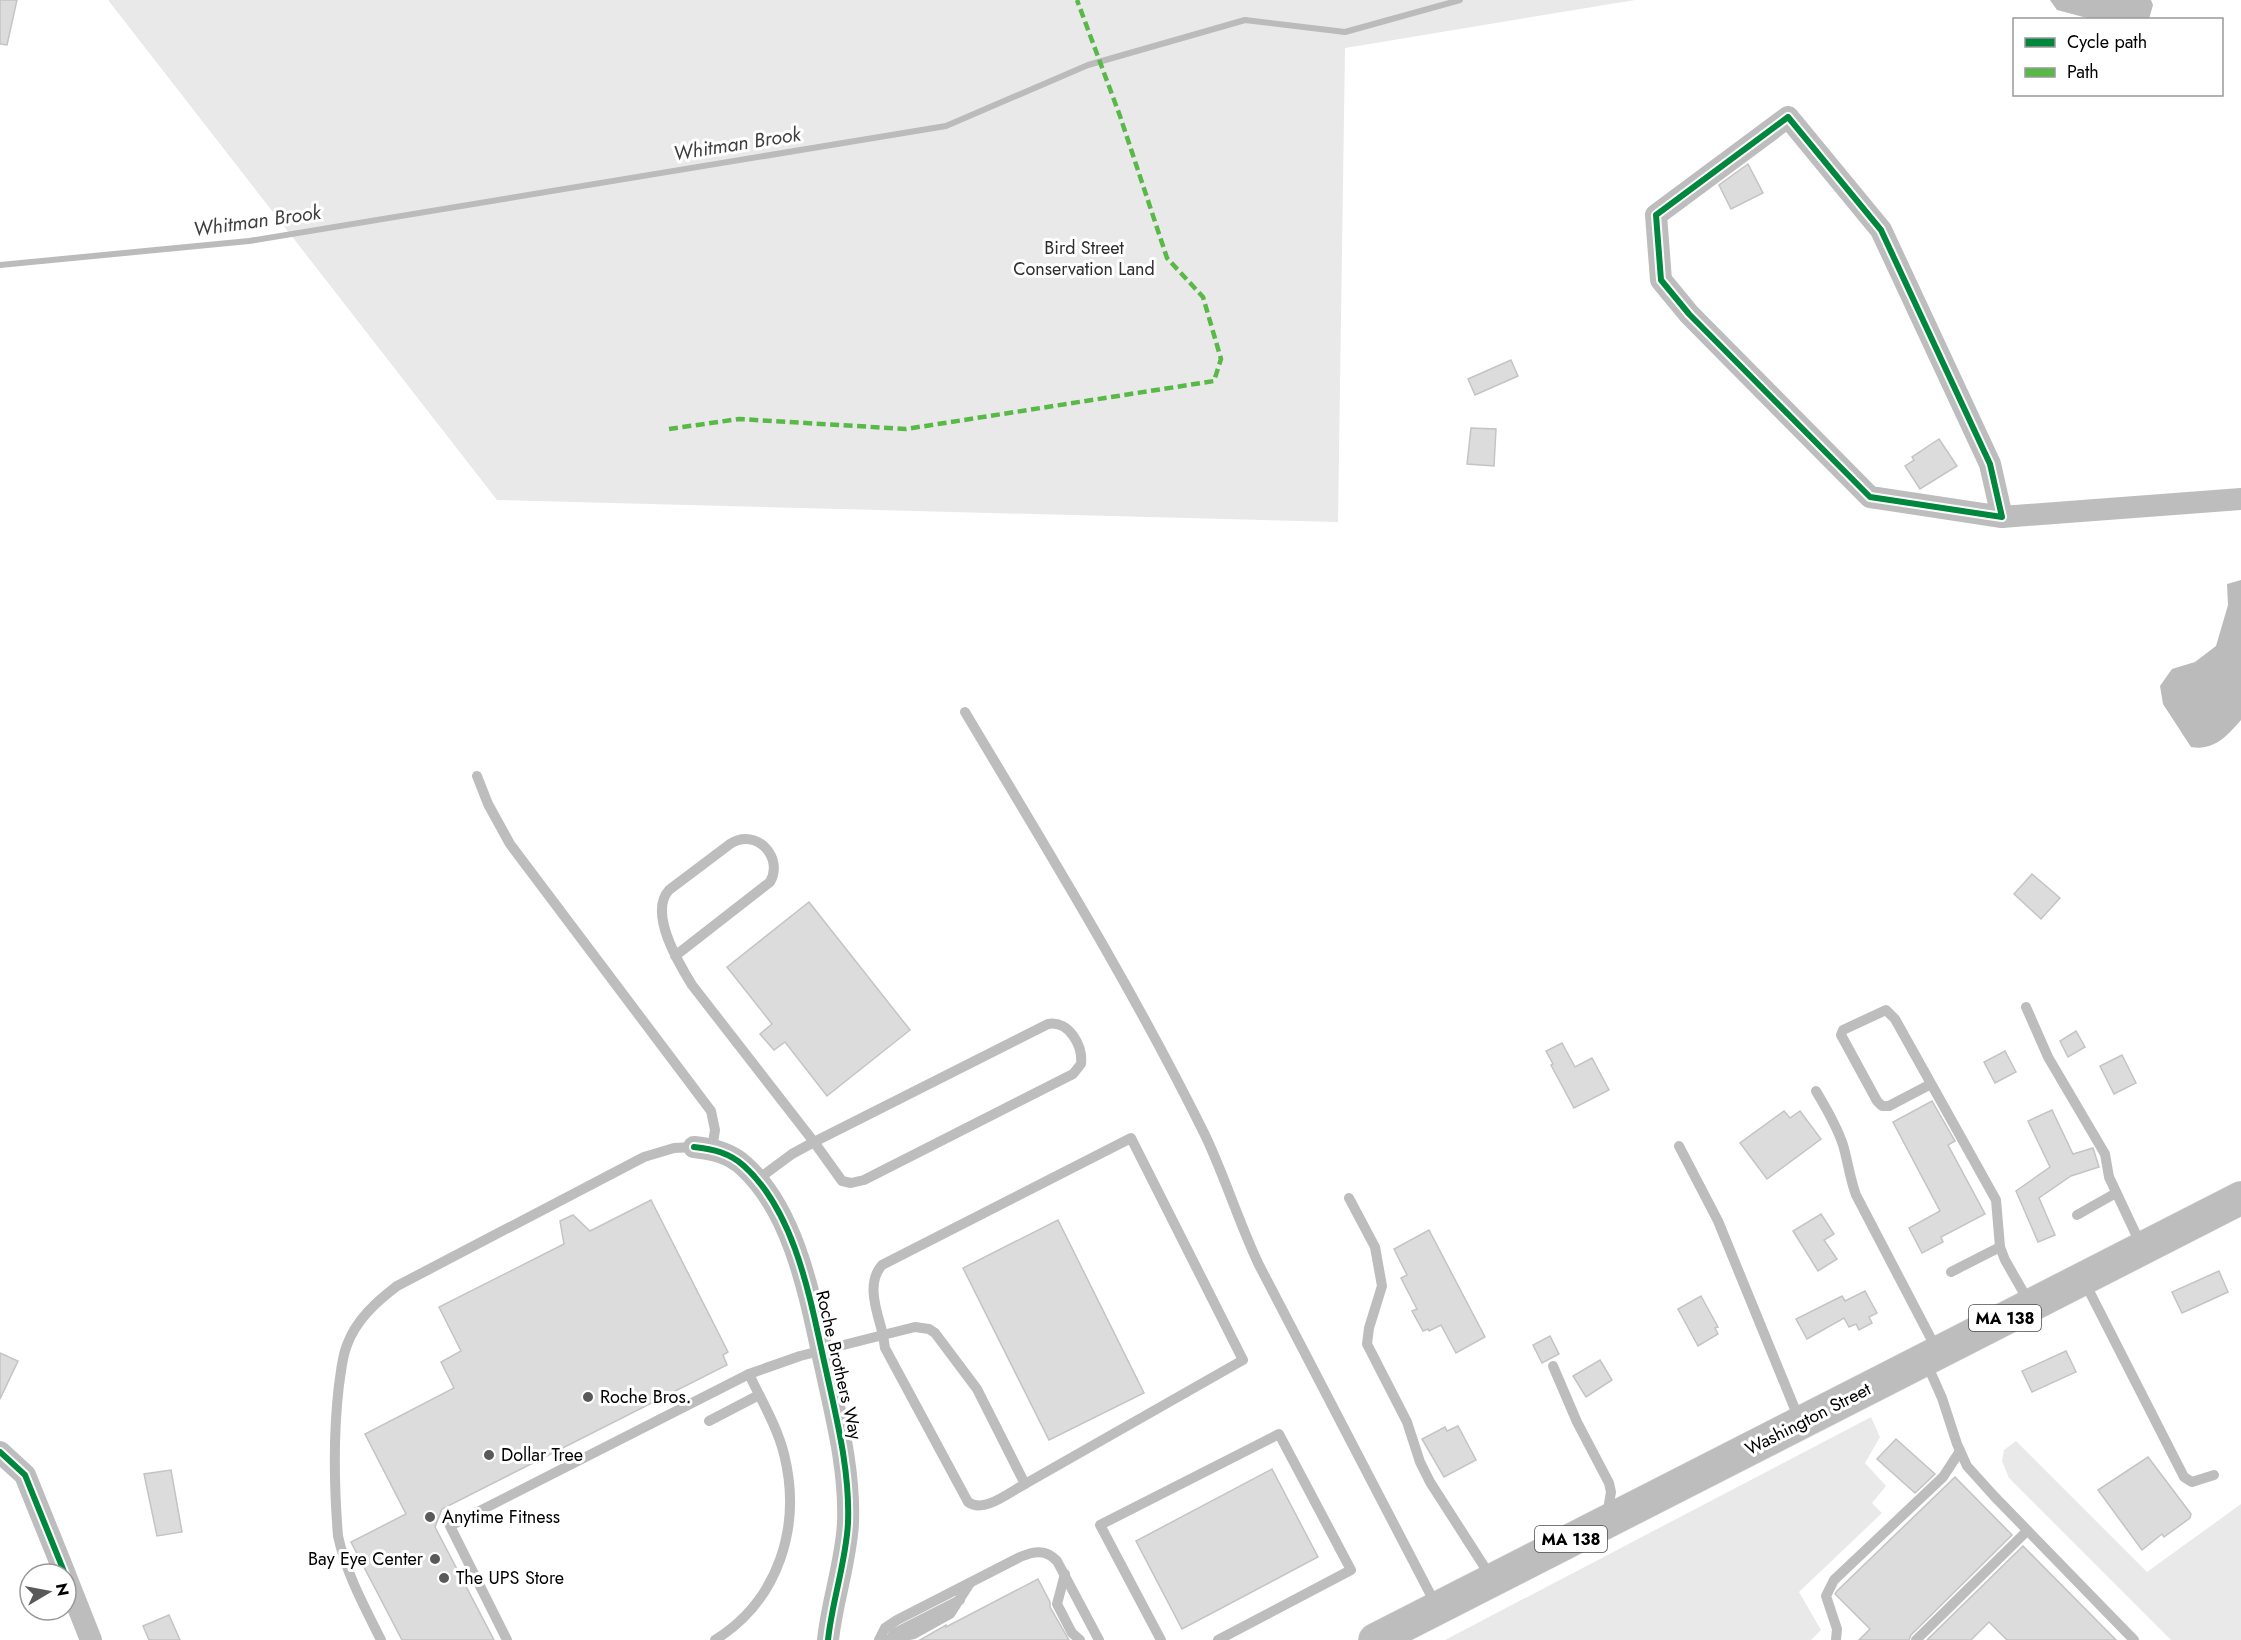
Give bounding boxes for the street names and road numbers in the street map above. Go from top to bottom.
street label: Roche Brothers Way [809,1288,869,1442]
road number: MA 138 [1969,1305,2041,1331]
street label: Washington Street [1741,1376,1876,1462]
road number: MA 138 [1535,1526,1607,1552]

